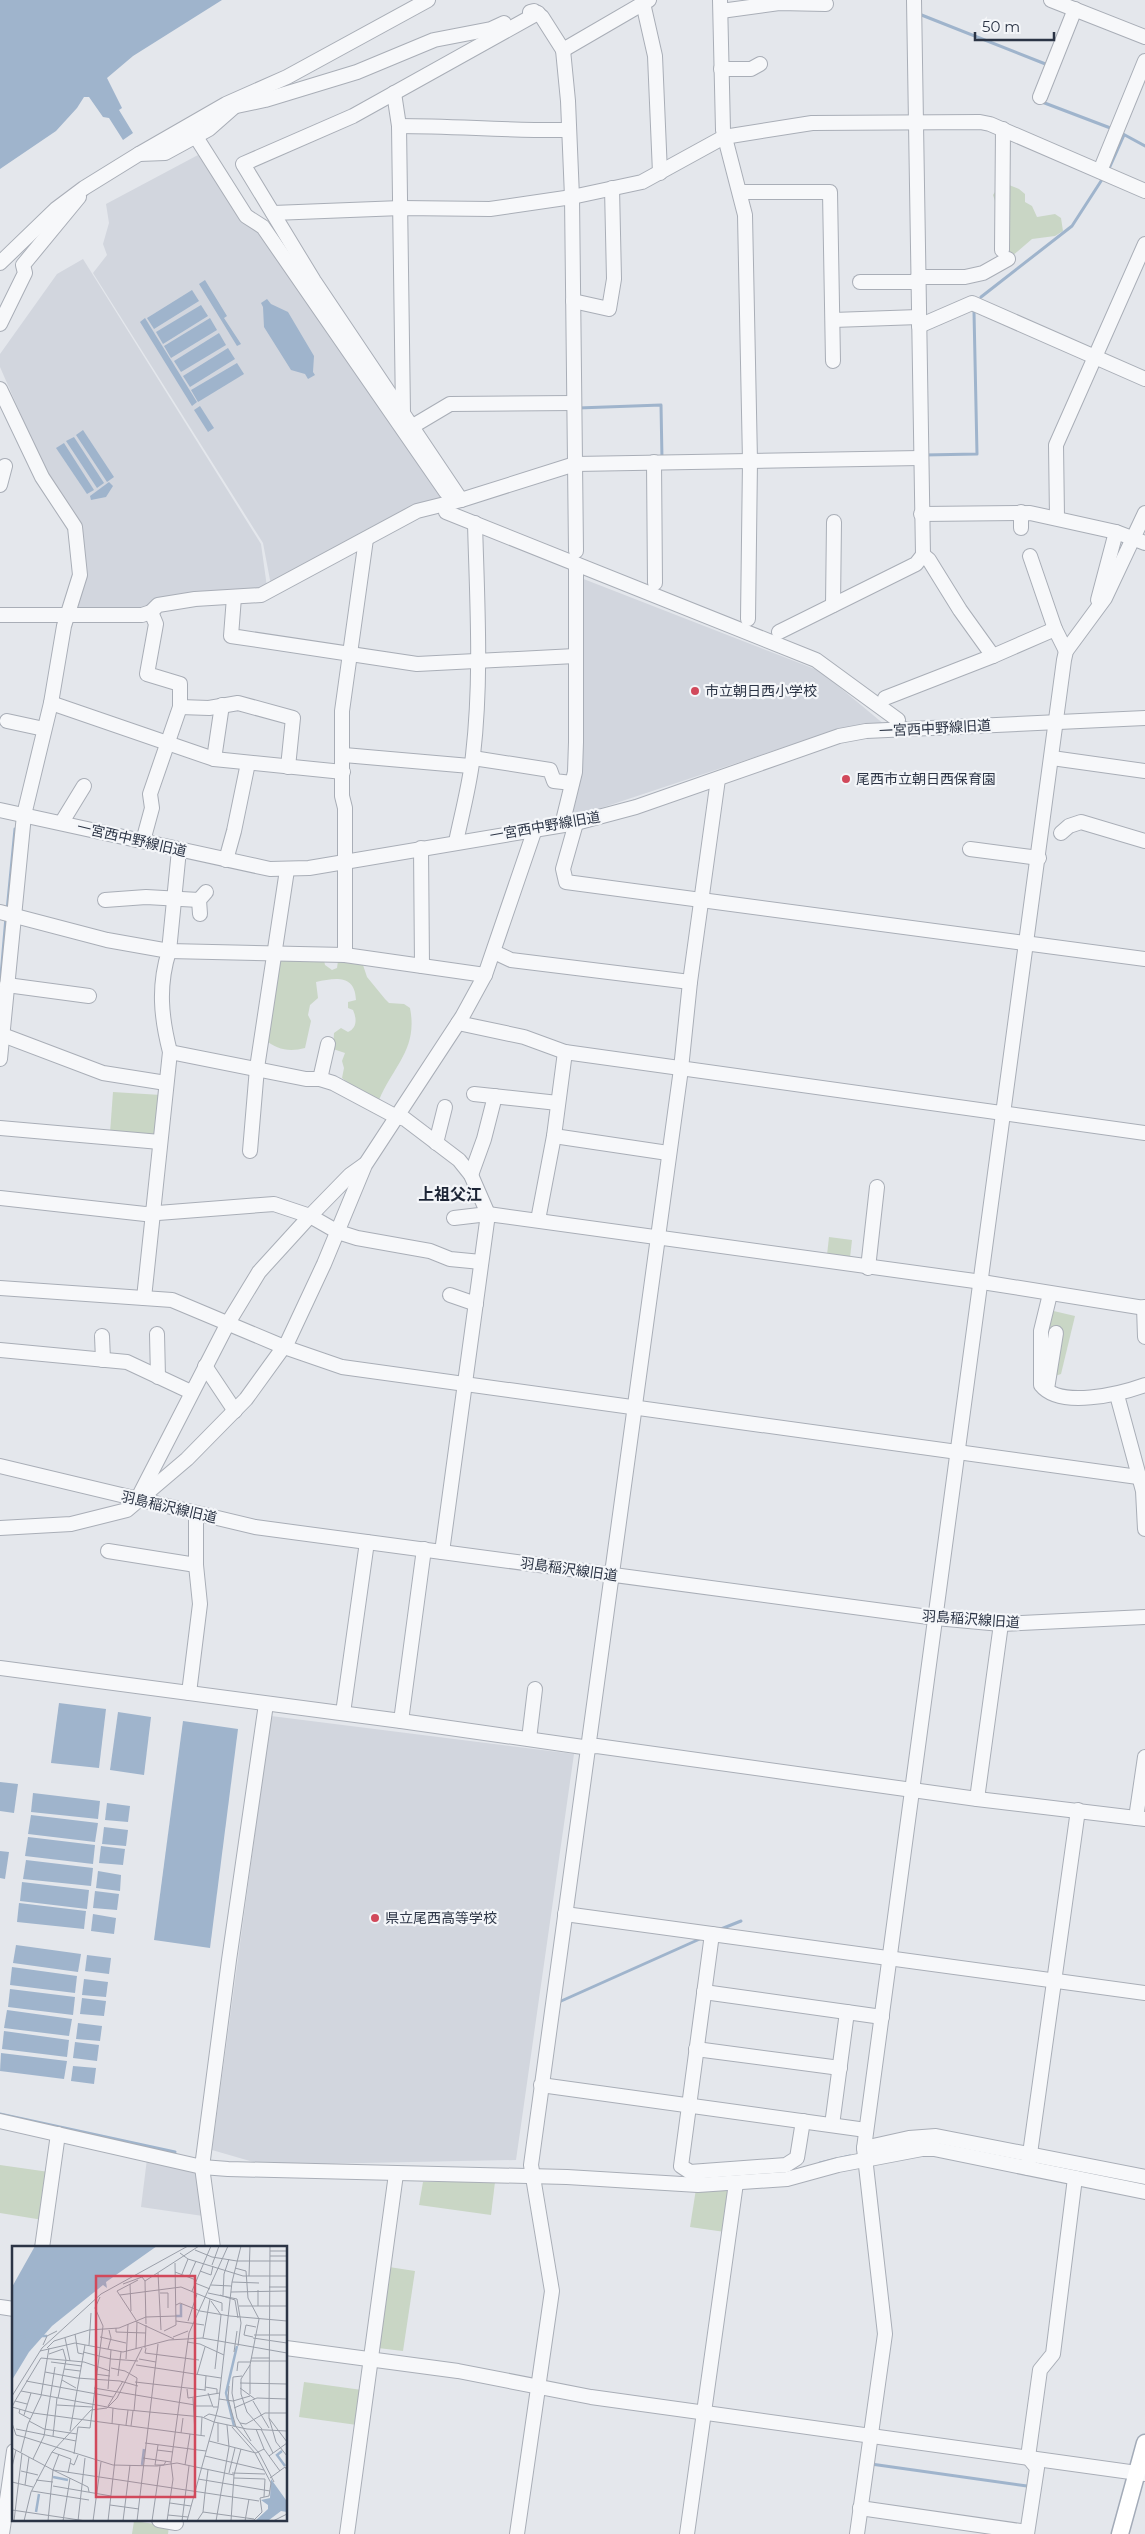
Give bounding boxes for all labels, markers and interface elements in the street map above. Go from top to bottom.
scale bar [975,10,1054,42]
text: 50 m [982,17,1020,36]
place label: 市立朝日西小学校 [705,682,817,700]
marker: 市立朝日西小学校 [689,685,701,697]
street label: 一宮西中野線旧道 [879,716,991,740]
place label: 尾西市立朝日西保育園 [856,770,996,788]
marker: 尾西市立朝日西保育園 [840,773,852,785]
street label: 一宮西中野線旧道 [488,807,602,845]
street label: 一宮西中野線旧道 [75,818,189,860]
district label: 上祖父江 [418,1185,482,1204]
street label: 羽島稲沢線旧道 [119,1487,219,1527]
street label: 羽島稲沢線旧道 [519,1553,619,1585]
street label: 羽島稲沢線旧道 [921,1607,1021,1631]
place label: 県立尾西高等学校 [385,1909,497,1927]
marker: 県立尾西高等学校 [369,1912,381,1924]
inset map [12,2246,288,2522]

